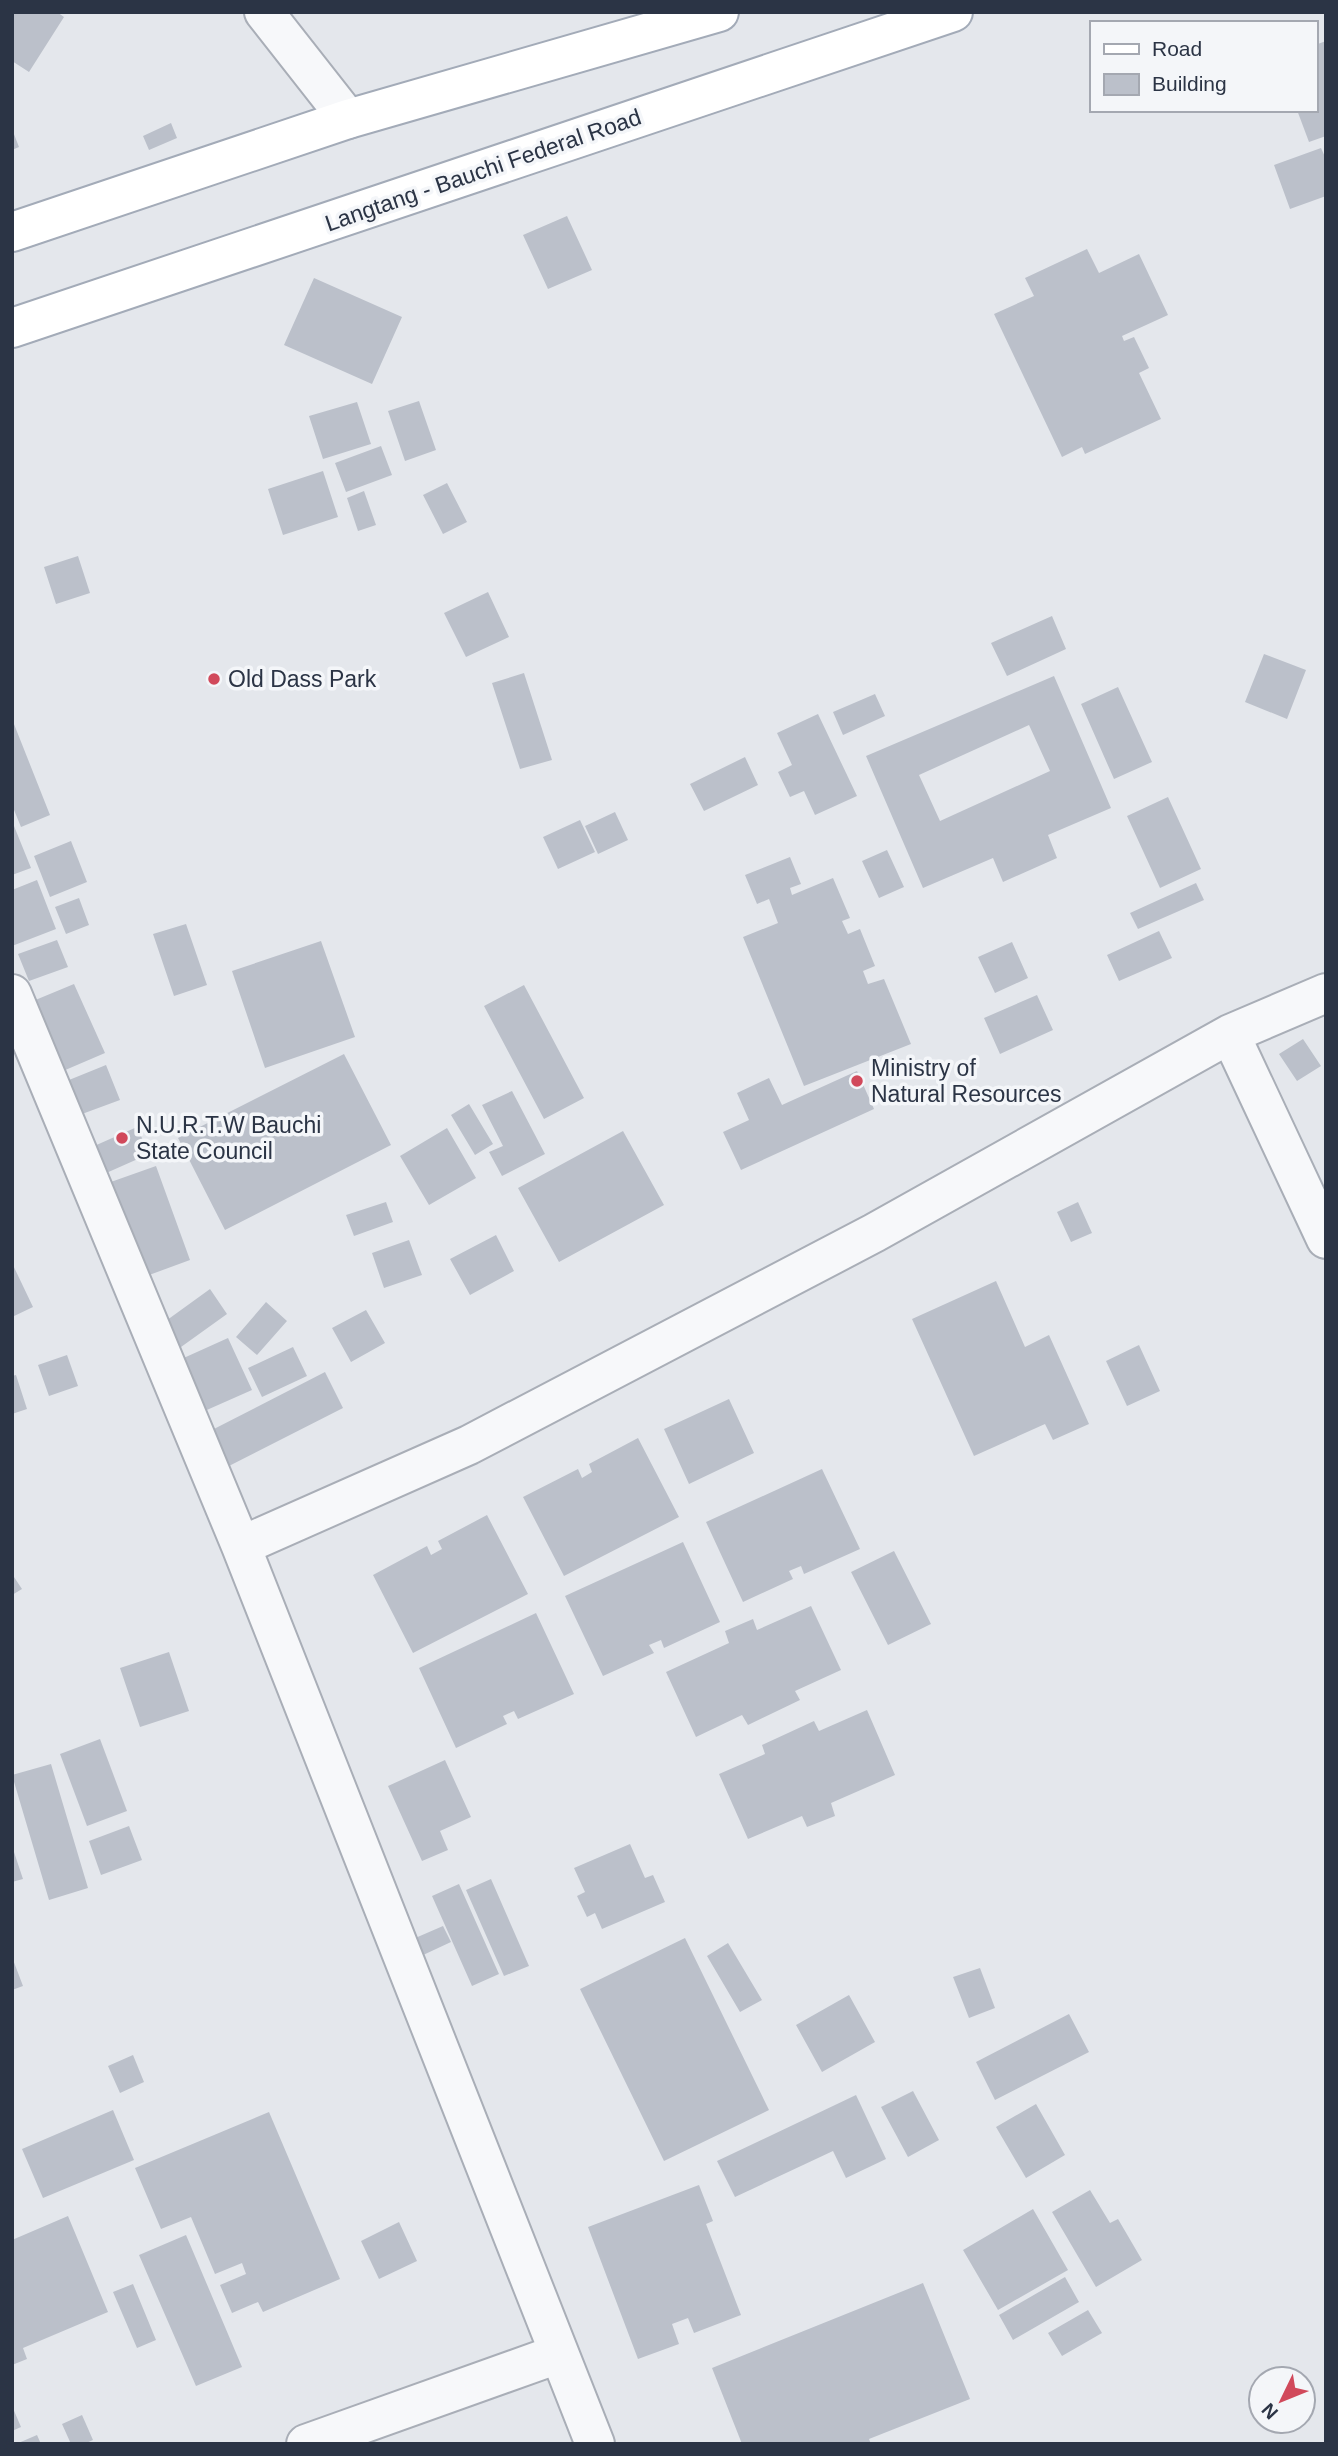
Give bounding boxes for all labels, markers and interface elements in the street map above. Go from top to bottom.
legend [1090,21,1317,112]
text: Road [1152,37,1202,60]
text: Building [1152,72,1227,95]
street label: Langtang - Bauchi Federal Road [322,104,644,236]
place label: Old Dass Park [228,666,377,692]
marker: Old Dass Park [206,671,222,687]
place label: Ministry of Natural Resources [871,1055,1061,1107]
marker: Ministry of Natural Resources [849,1073,865,1089]
place label: N.U.R.T.W Bauchi State Council [136,1112,321,1164]
marker: N.U.R.T.W Bauchi State Council [114,1130,130,1146]
north arrow [1247,2365,1317,2435]
text: N [1258,2399,1282,2423]

